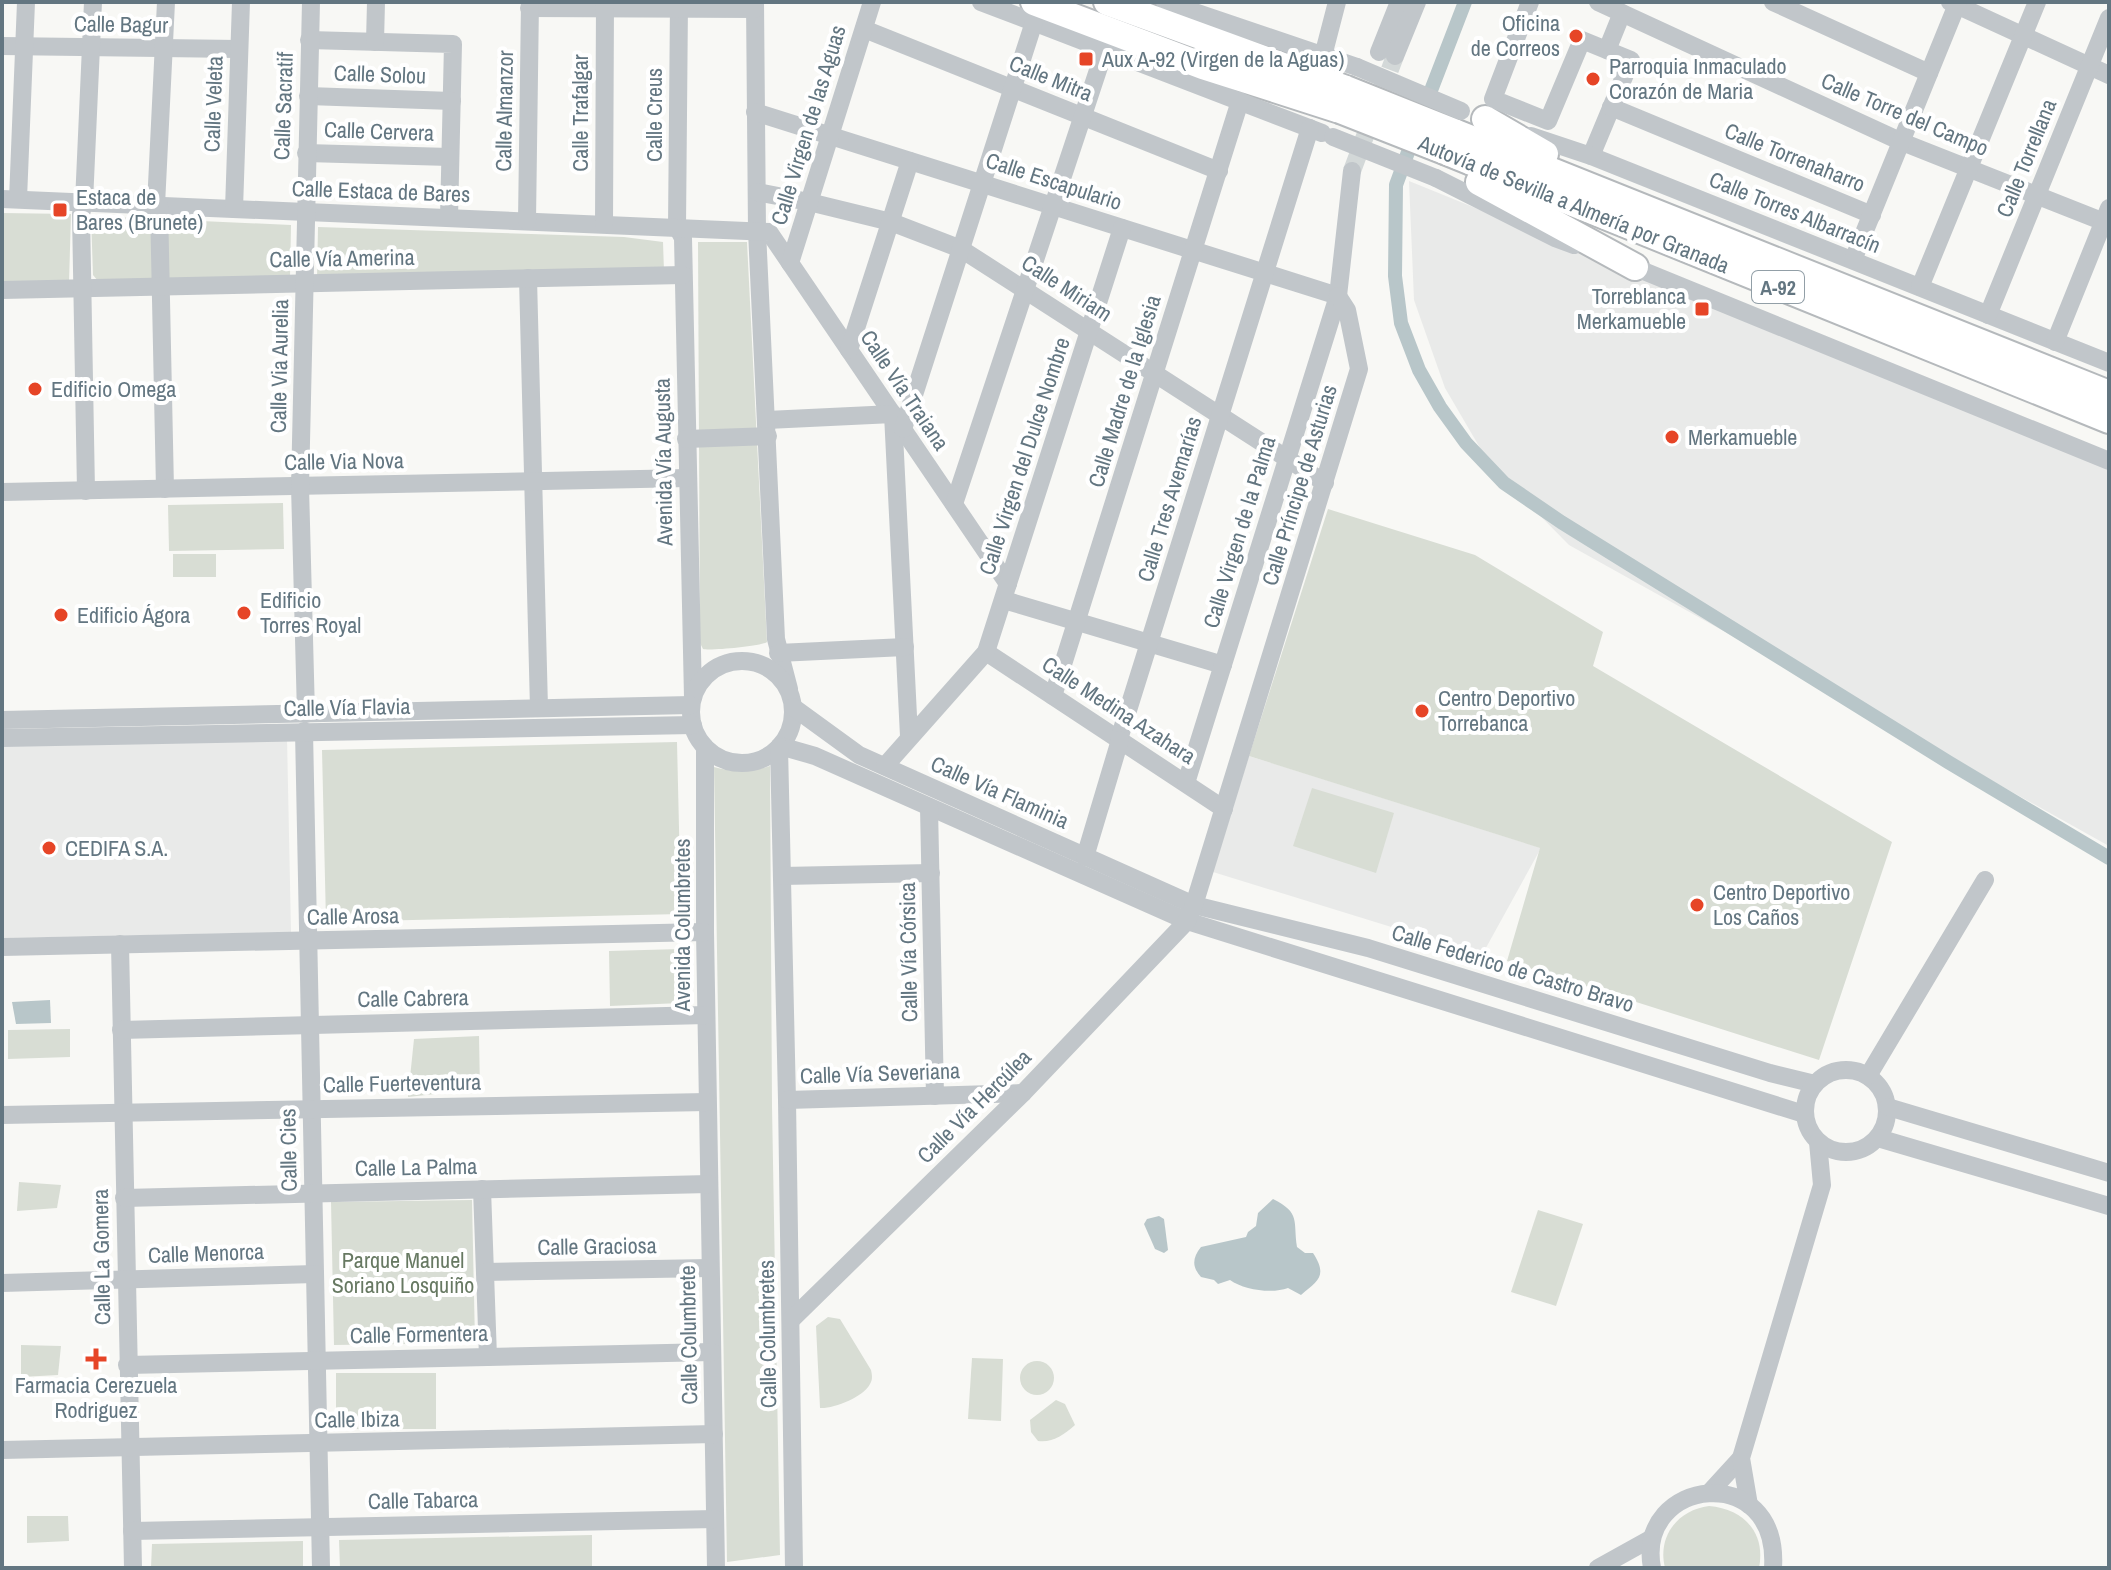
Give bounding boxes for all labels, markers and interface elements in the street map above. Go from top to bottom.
street label: Calle Bagur [74,8,168,40]
place label: Oficina de Correos [1471,8,1560,63]
street label: Calle Virgen de las Aguas [763,21,853,229]
marker: Oficina de Correos [1567,27,1585,45]
place label: Aux A-92 (Virgen de la Aguas) [1101,44,1344,74]
street label: Calle Mitra [1005,48,1097,108]
street label: Calle Sacratif [266,50,300,161]
street label: Calle Almanzor [488,50,520,172]
marker: Aux A-92 (Virgen de la Aguas) [1077,50,1095,68]
place label: Parroquia Inmaculado Corazón de Maria [1609,51,1787,106]
street label: Calle Trafalgar [565,54,595,172]
street label: Calle Veleta [196,55,230,153]
street label: Calle Solou [333,57,427,91]
street label: Calle Torre del Campo [1817,65,1993,163]
street label: Calle Creus [639,68,669,162]
marker: Parroquia Inmaculado Corazón de Maria [1584,70,1602,88]
street label: Calle Torrellana [1989,94,2063,222]
street label: Calle Cervera [323,114,435,148]
street label: Calle Torrenaharro [1720,115,1870,199]
street label: Autovía de Sevilla a Almería por Granada [1413,127,1734,280]
street label: Calle Escapulario [982,145,1126,217]
street label: Calle Torres Albarracín [1705,164,1885,260]
street label: Calle Estaca de Bares [291,173,471,209]
place label: Estaca de Bares (Brunete) [76,182,203,237]
marker: Estaca de Bares (Brunete) [51,201,69,219]
street label: Calle Vía Amerina [269,242,415,274]
street label: Calle Miriam [1016,248,1118,328]
road number: A-92 [1752,271,1804,303]
place label: Torreblanca Merkamueble [1577,281,1686,336]
street label: Calle Madre de la Iglesia [1080,291,1168,491]
street label: Calle Via Aurelia [263,299,295,433]
marker: Torreblanca Merkamueble [1693,300,1711,318]
street label: Calle Vía Traiana [854,324,956,456]
street label: Calle Virgen del Dulce Nombre [971,333,1077,579]
place label: Edificio Omega [51,374,176,404]
street label: Avenida Vía Augusta [647,378,679,547]
marker: Edificio Omega [26,380,44,398]
street label: Calle Príncipe de Asturias [1254,381,1344,589]
street label: Calle Tres Avemarías [1130,413,1208,585]
place label: Merkamueble [1688,422,1797,452]
marker: Merkamueble [1663,428,1681,446]
street label: Calle Virgen de la Palma [1196,432,1282,632]
street label: Calle Via Nova [284,445,404,477]
place label: Edificio Torres Royal [260,585,361,640]
place label: Edificio Ágora [77,600,190,630]
marker: Edificio Torres Royal [235,604,253,622]
marker: Edificio Ágora [52,606,70,624]
street label: Calle Medina Azahara [1036,649,1202,771]
place label: Centro Deportivo Torrebanca [1438,683,1575,738]
street label: Calle Vía Flavia [283,691,411,723]
marker: Centro Deportivo Torrebanca [1413,702,1431,720]
street label: Calle Vía Flaminia [926,748,1074,836]
place label: CEDIFA S.A. [65,833,168,863]
street label: Avenida Columbretes [667,838,697,1013]
marker: CEDIFA S.A. [40,839,58,857]
place label: Centro Deportivo Los Caños [1713,877,1850,932]
street label: Calle Vía Córsica [892,882,924,1022]
marker: Centro Deportivo Los Caños [1688,896,1706,914]
street label: Calle Arosa [307,900,399,932]
street label: Calle Federico de Castro Bravo [1388,917,1638,1019]
street label: Calle Cabrera [357,982,469,1014]
street label: Calle Vía Hercúlea [910,1042,1038,1170]
street label: Calle Vía Severiana [799,1055,961,1091]
street label: Calle Fuerteventura [323,1067,481,1099]
street label: Calle Cies [272,1108,304,1192]
street label: Calle La Palma [355,1151,477,1183]
street label: Calle La Gomera [85,1189,117,1325]
street label: Calle Graciosa [537,1230,657,1262]
street label: Calle Menorca [147,1236,265,1270]
park label: Parque Manuel Soriano Losquiño [332,1245,474,1300]
street label: Calle Columbretes [751,1260,783,1408]
street label: Calle Columbrete [672,1265,704,1405]
street label: Calle Formentera [350,1318,488,1350]
marker: Farmacia Cerezuela Rodriguez [87,1350,105,1368]
place label: Farmacia Cerezuela Rodriguez [15,1370,177,1425]
street label: Calle Ibiza [314,1403,400,1435]
street label: Calle Tabarca [368,1484,478,1516]

